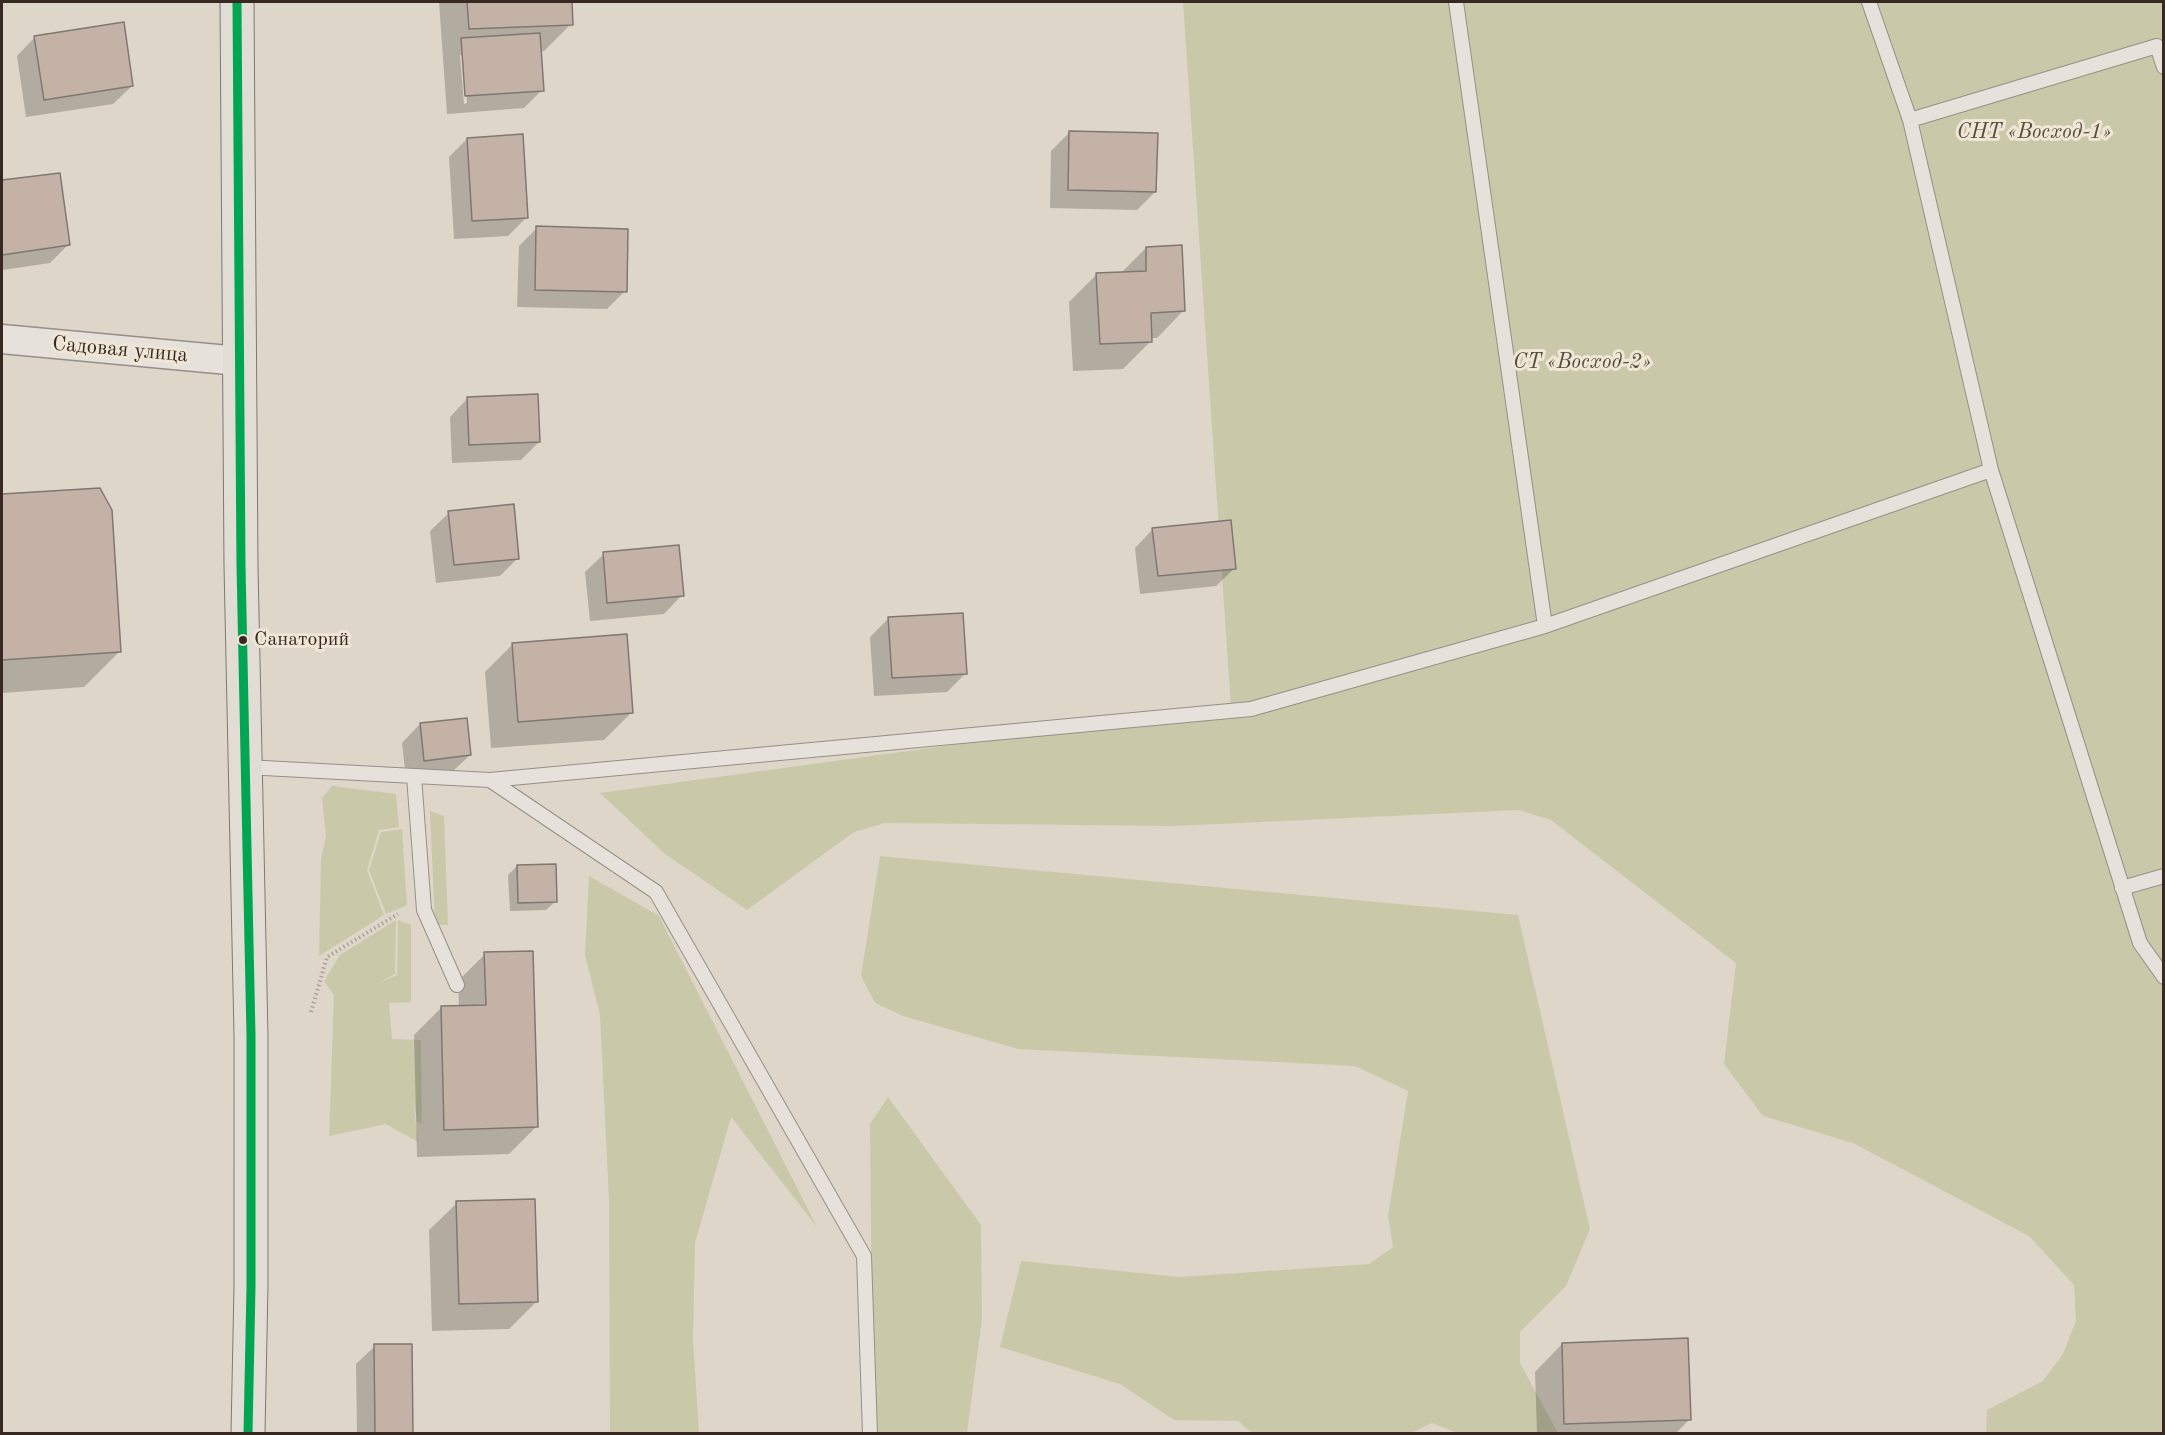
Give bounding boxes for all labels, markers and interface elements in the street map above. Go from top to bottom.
park label: СНТ «Восход-1» [1957,119,2111,145]
street label: Садовая улица [51,332,189,368]
park label: СТ «Восход-2» [1513,349,1651,375]
place label: Санаторий [254,628,349,652]
marker: Санаторий [237,634,249,646]

